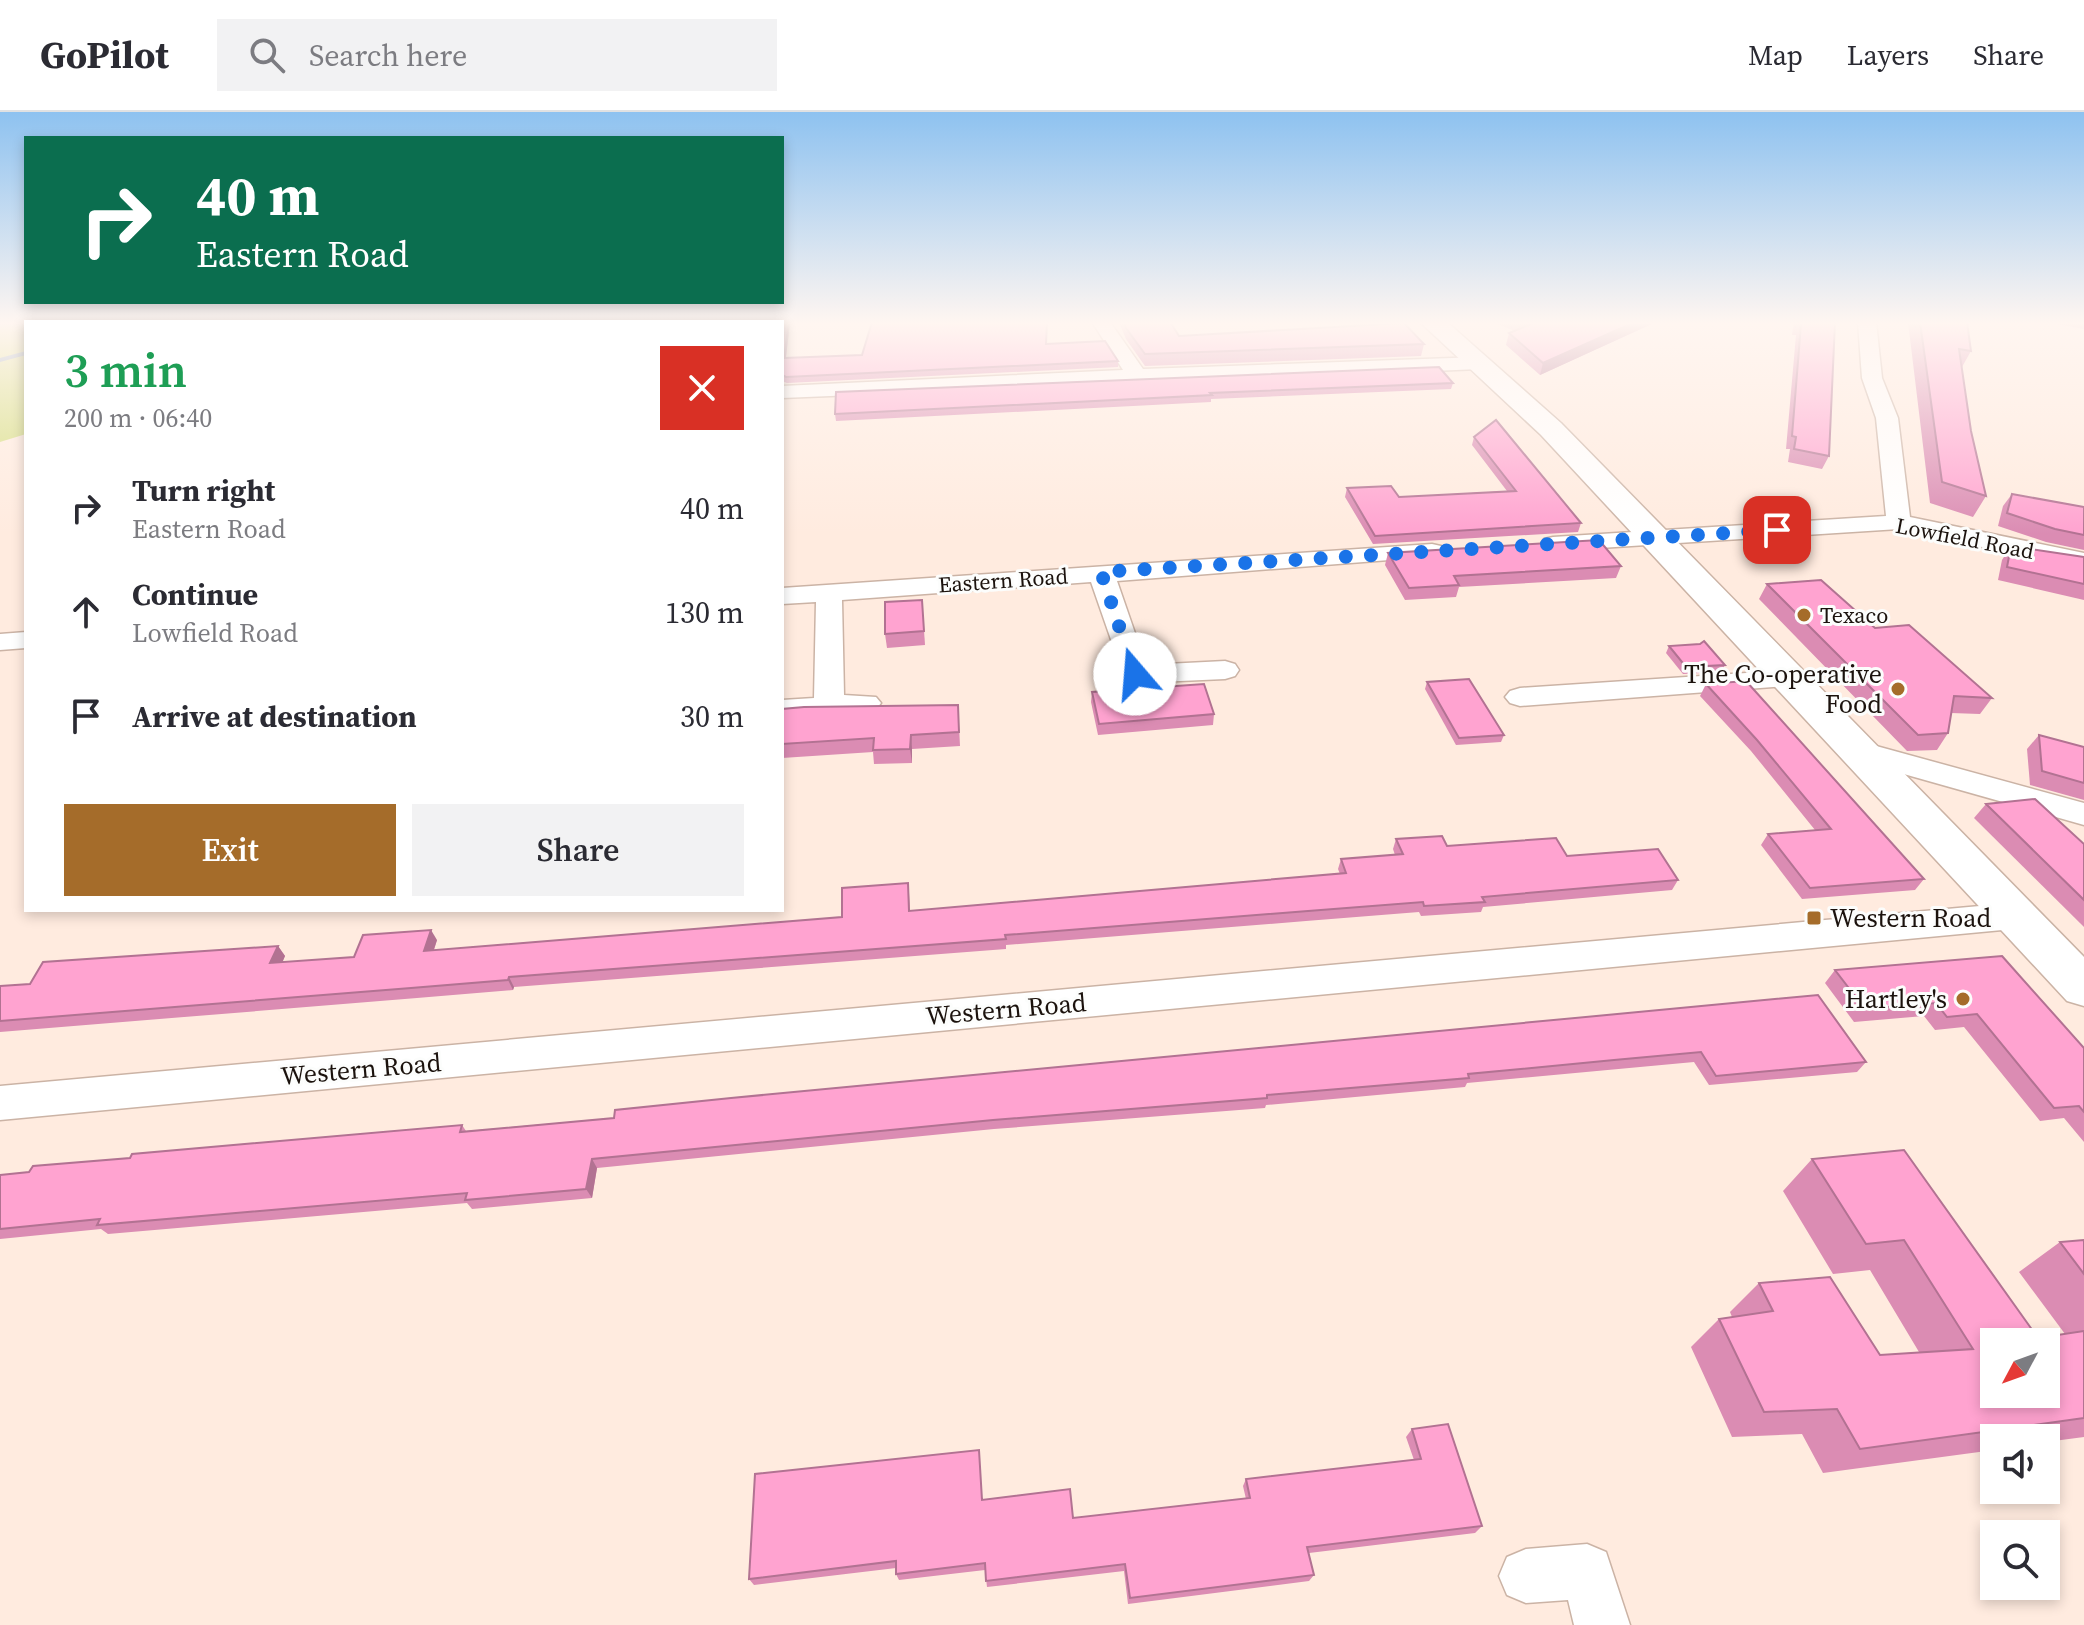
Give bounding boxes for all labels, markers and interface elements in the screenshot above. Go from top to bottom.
search box [217,19,777,91]
text: GoPilot [40,29,169,81]
icon: search [245,33,289,77]
text: Search here [309,35,467,76]
text: Map [1748,36,1803,74]
text: Layers [1847,36,1929,74]
text: Share [1973,36,2044,74]
text: 40 m [196,157,319,234]
icon: right [64,168,168,272]
text: Eastern Road [196,230,409,279]
text: 3 min [64,337,187,403]
button: close [660,346,744,430]
text: 200 m · 06:40 [64,400,212,436]
text: Turn right [132,470,275,511]
icon: right [64,486,108,530]
text: 40 m [680,488,744,529]
pin [1743,496,1811,564]
icon: arrive [1755,508,1799,552]
street label: Lowfield Road [1893,510,2037,566]
text: Eastern Road [132,511,286,547]
street label: Eastern Road [937,560,1069,599]
text: Continue [132,574,258,615]
icon: ahead [64,590,108,634]
text: 130 m [665,592,744,633]
place label: Texaco [1820,600,1888,630]
marker: Texaco [1795,606,1813,624]
text: Lowfield Road [132,615,298,651]
position arrow [1093,632,1177,716]
place label: The Co-operative Food [1684,656,1882,722]
marker: The Co-operative Food [1889,680,1907,698]
icon: arrive [64,694,108,738]
text: Arrive at destination [132,696,417,737]
text: 30 m [680,696,744,737]
button: Exit [64,804,396,896]
button: Share [412,804,744,896]
place label: Western Road [1830,900,1991,936]
marker: Western Road [1805,909,1823,927]
place label: Hartley's [1845,981,1947,1017]
street label: Western Road [924,984,1088,1034]
marker: Hartley's [1954,990,1972,1008]
street label: Western Road [279,1044,443,1094]
north arrow [1980,1328,2060,1408]
map controls [1980,1328,2060,1600]
button: sound [1980,1424,2060,1504]
button: search [1980,1520,2060,1600]

